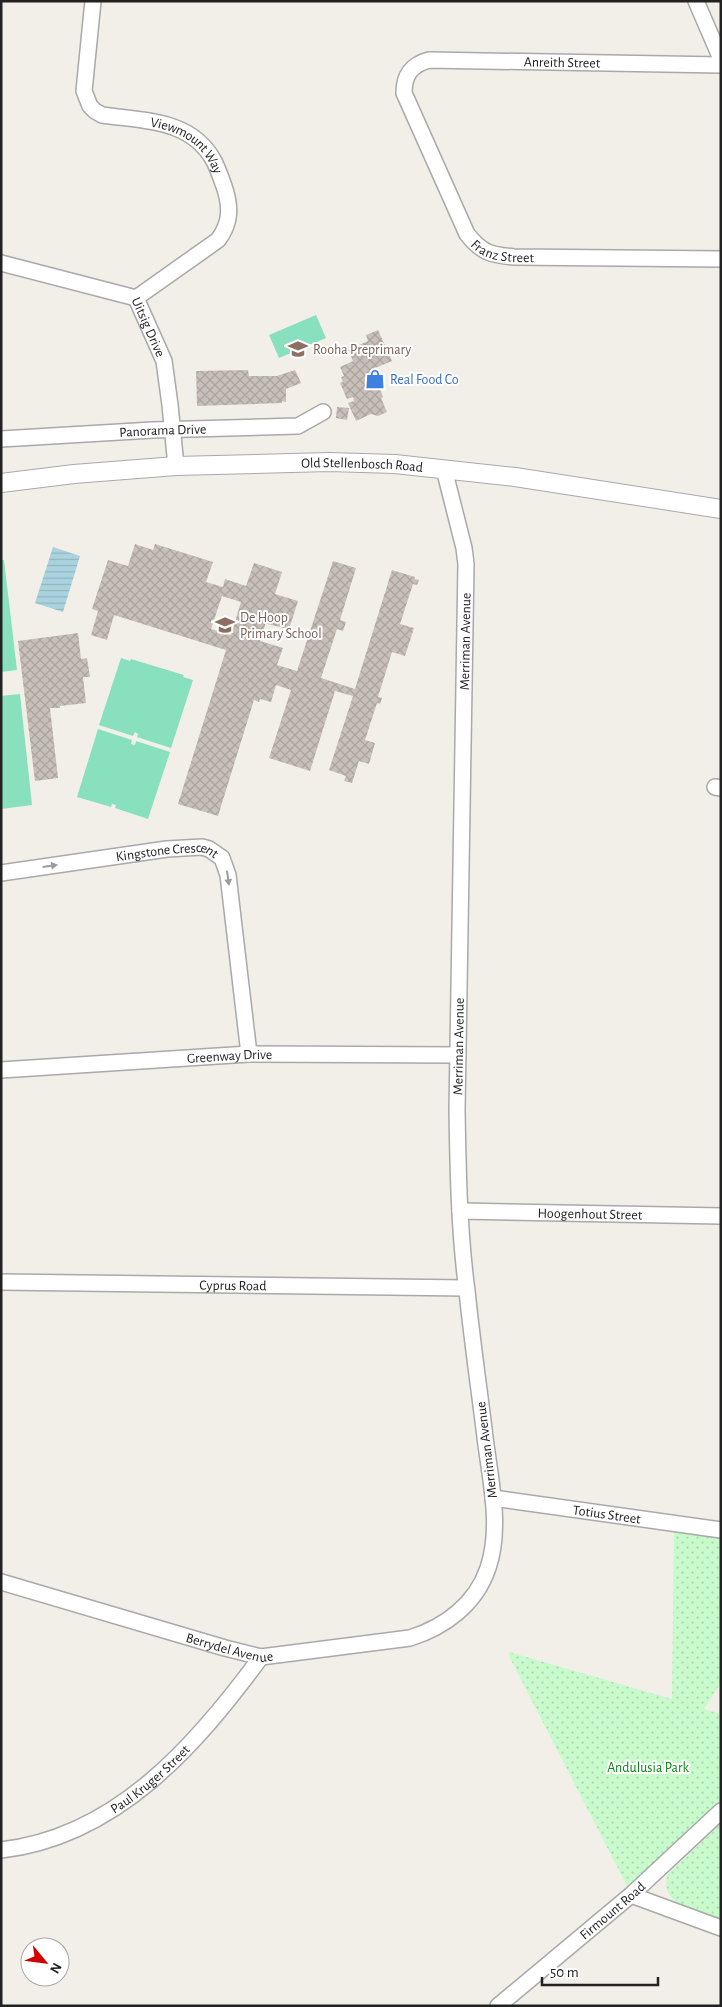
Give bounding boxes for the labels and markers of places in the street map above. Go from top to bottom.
school or university icon: Rooha Preprimary [287,338,309,360]
place label: Rooha Preprimary [313,343,411,357]
shop icon: Real Food Co [364,368,386,390]
place label: Real Food Co [390,373,459,387]
place label: De Hoop Primary School [240,611,322,641]
school or university icon: De Hoop Primary School [214,614,236,636]

